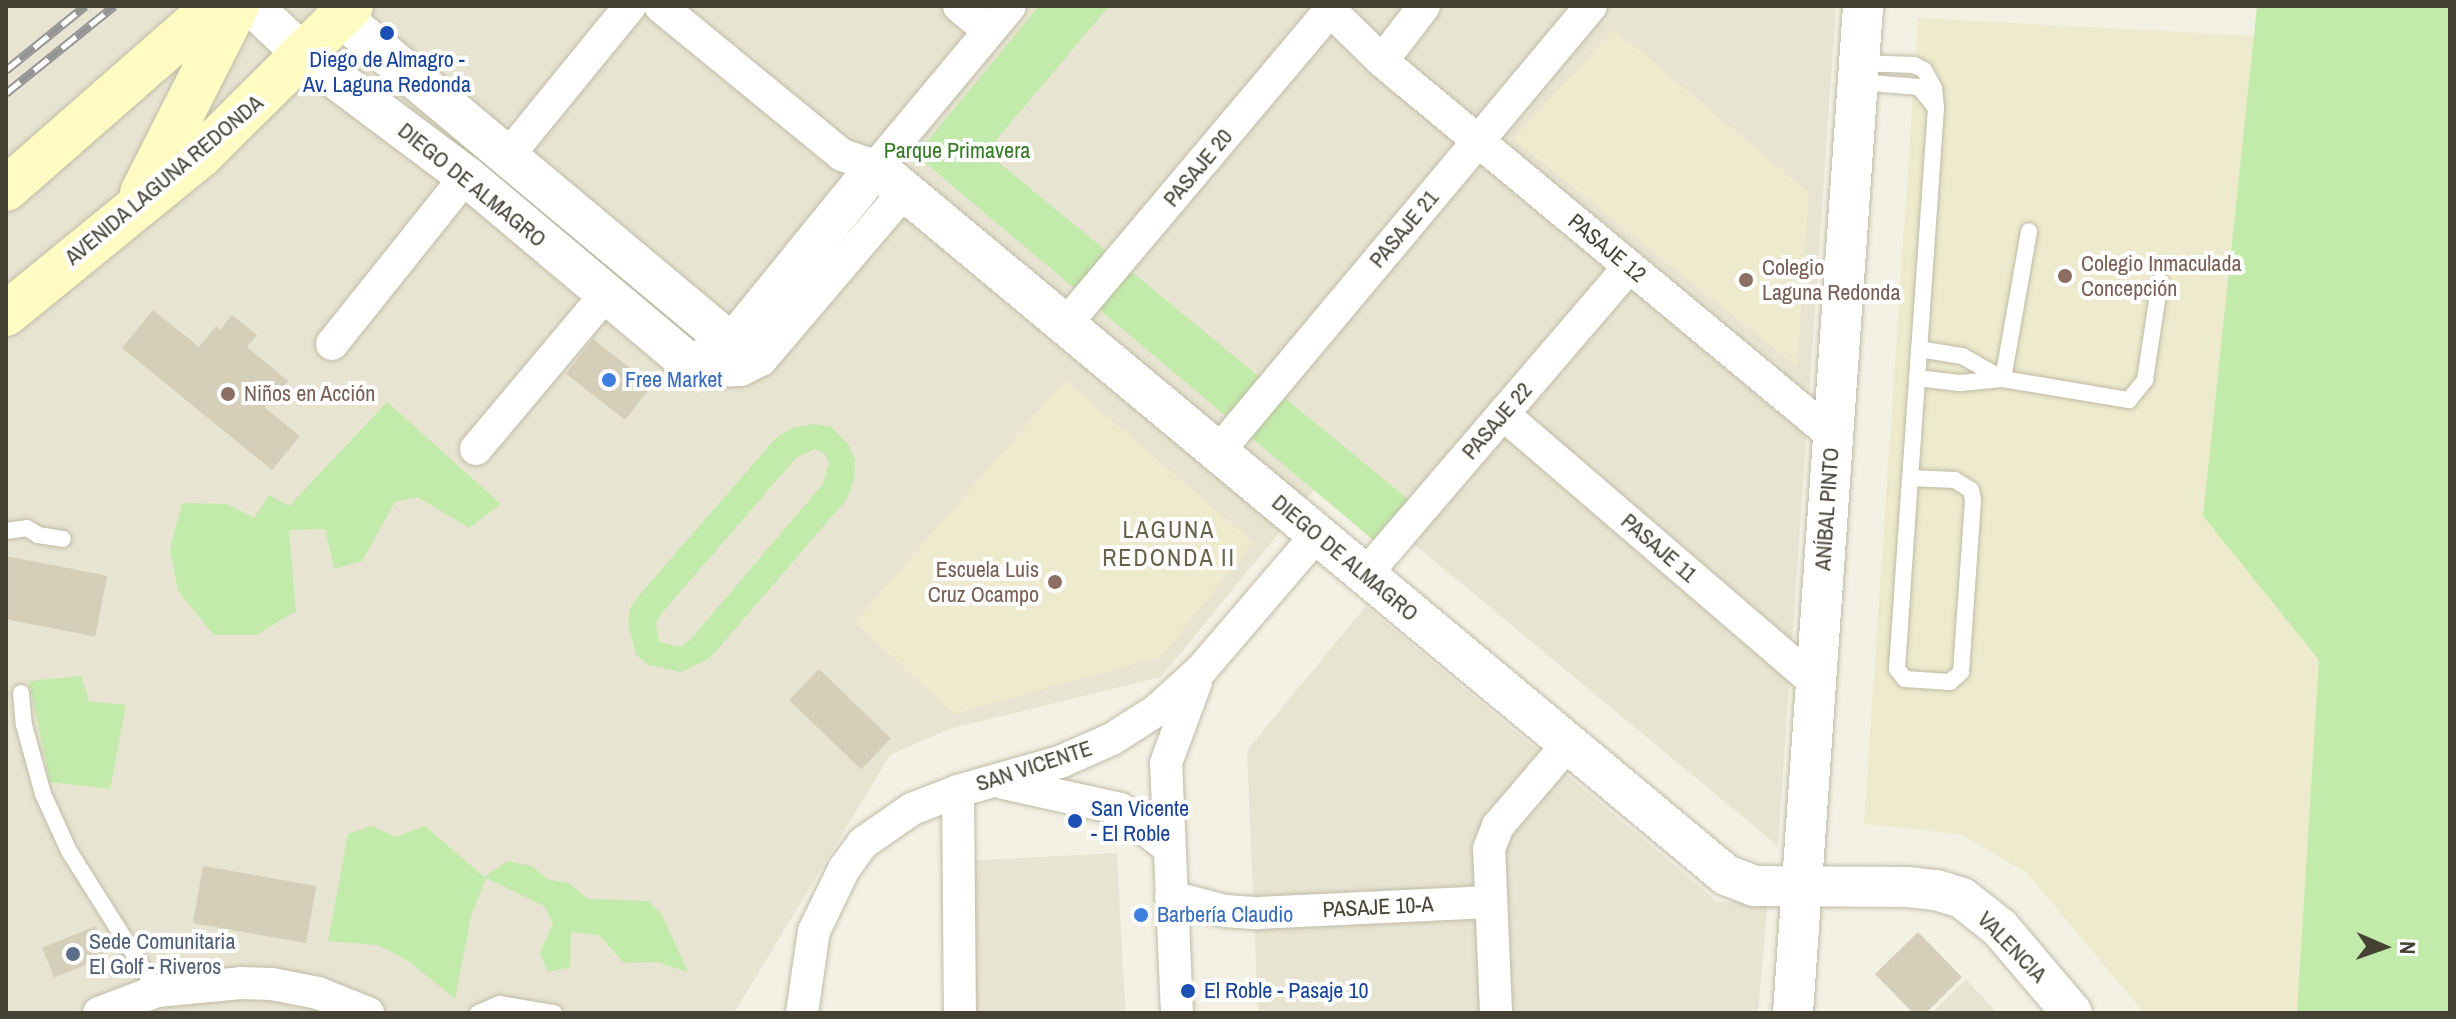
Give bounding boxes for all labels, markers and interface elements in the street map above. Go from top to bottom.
marker: Diego de Almagro - Av. Laguna Redonda [378,24,396,42]
place label: Diego de Almagro - Av. Laguna Redonda [303,46,471,98]
street label: AVENIDA LAGUNA REDONDA [59,89,269,271]
street label: DIEGO DE ALMAGRO [392,117,552,253]
street label: PASAJE 20 [1158,124,1238,212]
park label: Parque Primavera [884,138,1030,164]
street label: PASAJE 21 [1364,185,1444,273]
street label: PASAJE 12 [1563,208,1651,288]
place label: Colegio Inmaculada Concepción [2081,250,2241,302]
place label: Colegio Laguna Redonda [1762,254,1900,306]
marker: Colegio Inmaculada Concepción [2056,267,2074,285]
marker: Colegio Laguna Redonda [1737,271,1755,289]
place label: Free Market [625,367,722,393]
marker: Free Market [600,371,618,389]
street label: PASAJE 22 [1457,377,1537,465]
place label: Niños en Acción [244,381,376,407]
marker: Niños en Acción [219,385,237,403]
street label: ANÍBAL PINTO [1810,446,1844,572]
street label: DIEGO DE ALMAGRO [1266,489,1424,627]
street label: PASAJE 11 [1616,508,1702,588]
district label: LAGUNA REDONDA II [1102,516,1236,572]
place label: Escuela Luis Cruz Ocampo [928,556,1039,608]
marker: Escuela Luis Cruz Ocampo [1046,573,1064,591]
street label: SAN VICENTE [973,735,1095,797]
place label: San Vicente - El Roble [1091,795,1189,846]
marker: San Vicente - El Roble [1066,812,1084,830]
street label: PASAJE 10-A [1322,891,1434,923]
place label: Barbería Claudio [1157,902,1293,928]
marker: Barbería Claudio [1132,906,1150,924]
street label: VALENCIA [1972,906,2052,988]
north arrow [2344,907,2424,987]
place label: Sede Comunitaria El Golf - Riveros [89,928,235,980]
text: N [2393,941,2423,955]
marker: Sede Comunitaria El Golf - Riveros [64,945,82,963]
place label: El Roble - Pasaje 10 [1204,978,1368,1004]
marker: El Roble - Pasaje 10 [1179,982,1197,1000]

